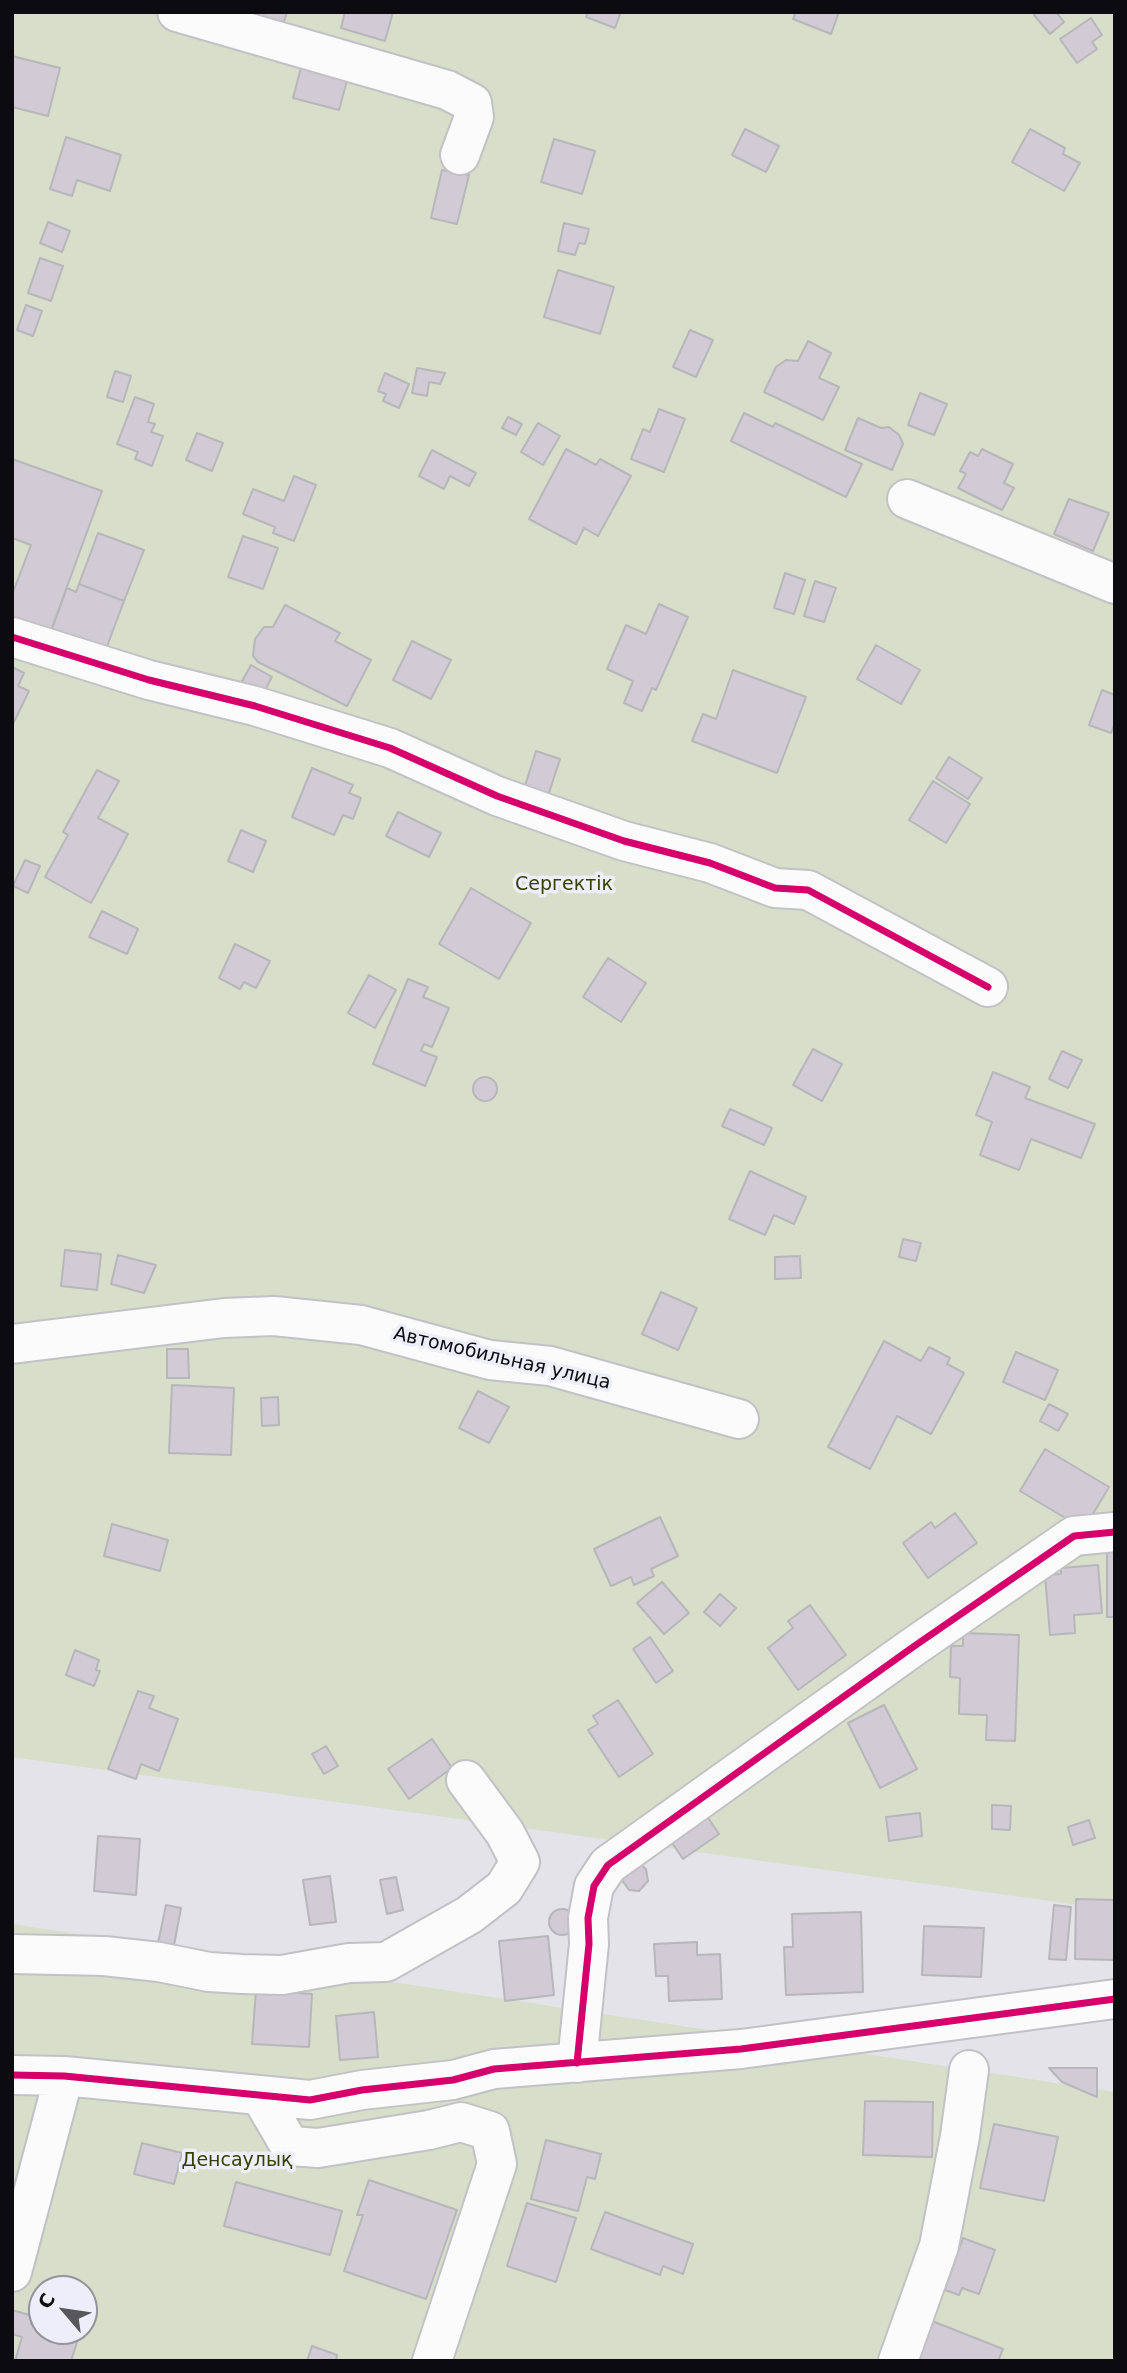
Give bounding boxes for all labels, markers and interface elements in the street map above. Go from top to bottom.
park label: Сергектік [515,874,613,896]
street label: Автомобильная улица [391,1323,613,1395]
park label: Денсаулық [182,2150,292,2172]
north arrow [28,2275,98,2345]
text: С [33,2289,59,2312]

